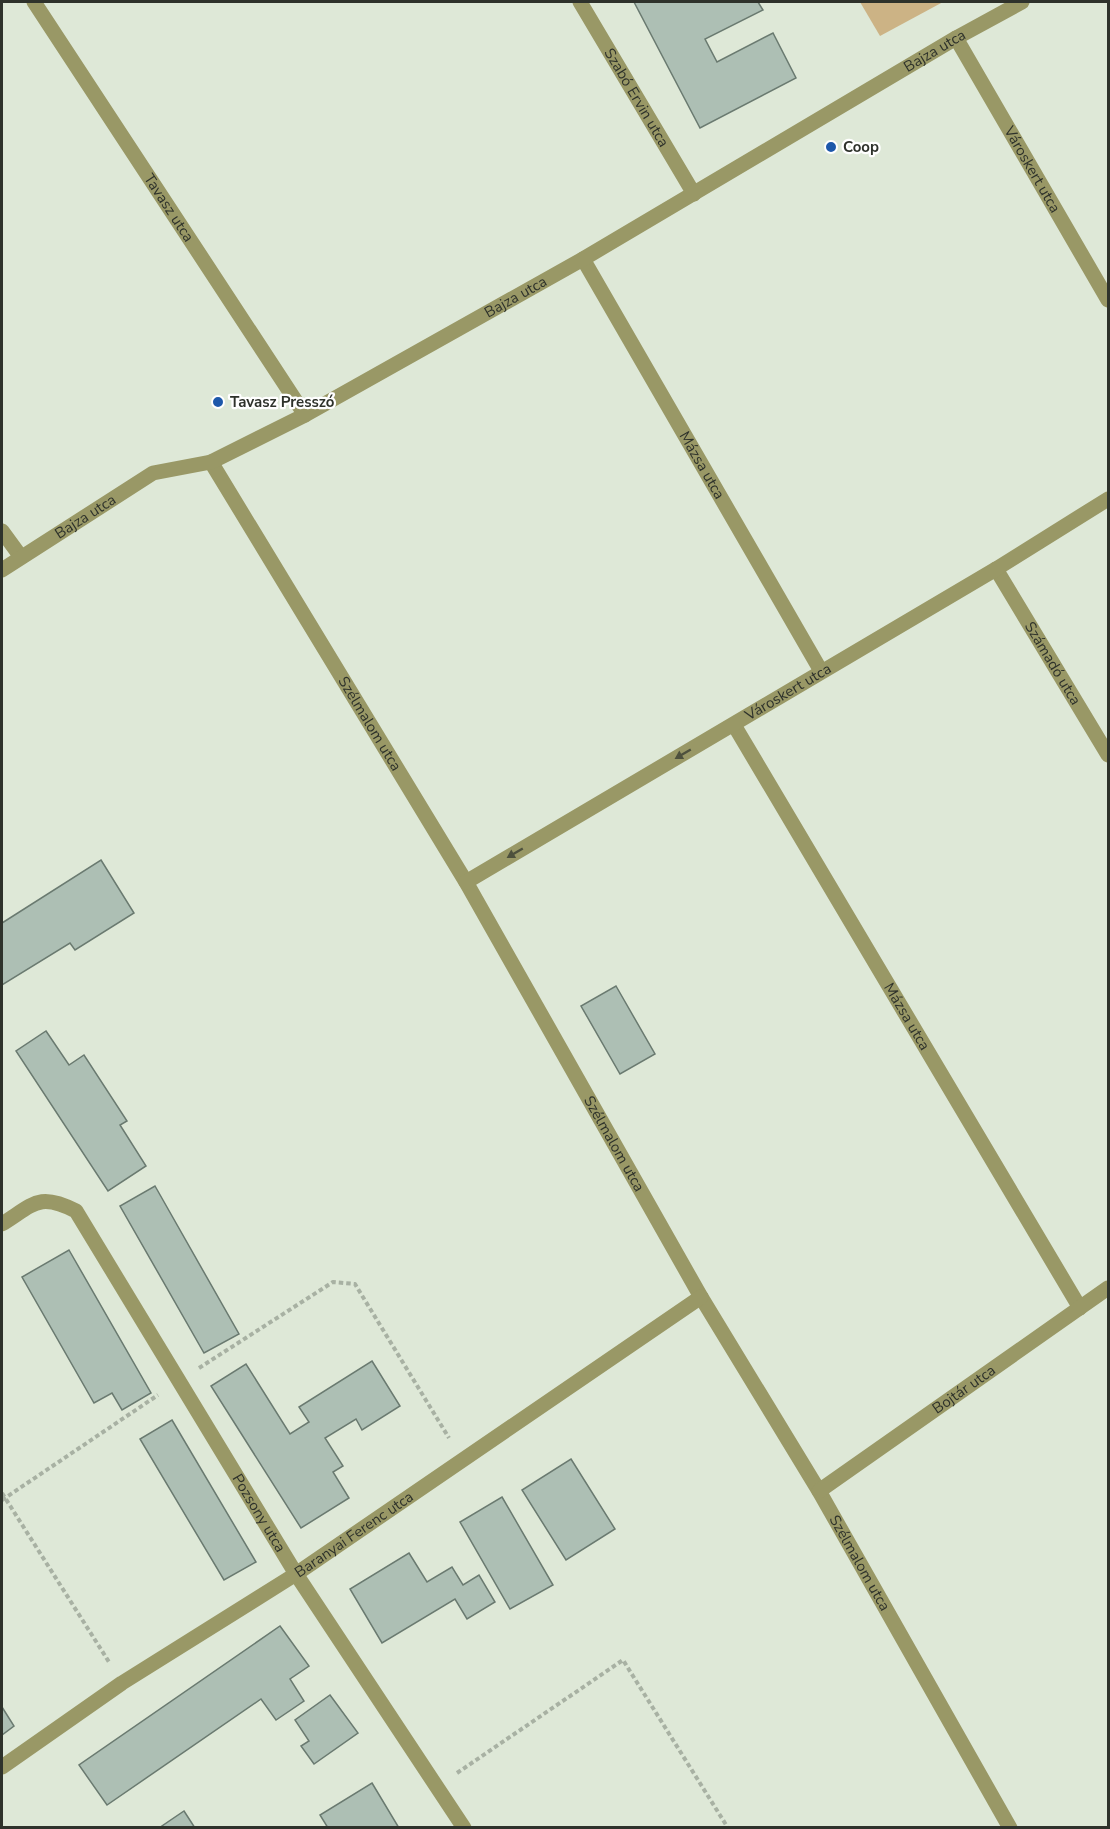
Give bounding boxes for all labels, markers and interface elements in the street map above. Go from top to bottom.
street label: Bajza utca [900,25,969,77]
street label: Szabó Ervin utca [600,44,674,151]
street label: Városkert utca [999,122,1065,216]
place label: Coop [843,137,879,157]
marker: Coop [824,140,838,154]
street label: Tavasz utca [139,170,199,246]
street label: Bajza utca [481,271,550,322]
place label: Tavasz Presszó [230,392,335,412]
marker: Tavasz Presszó [211,395,225,409]
street label: Mázsa utca [675,428,730,503]
street label: Bajza utca [51,489,120,543]
street label: Számadó utca [1020,618,1086,709]
street label: Városkert utca [740,659,835,726]
street label: Szélmalom utca [333,673,406,775]
one-way arrow [674,749,691,759]
one-way arrow [506,848,523,858]
street label: Mázsa utca [879,979,935,1054]
street label: Szélmalom utca [579,1092,649,1195]
street label: Bojtár utca [928,1360,999,1418]
street label: Pozsony utca [228,1470,291,1556]
street label: Baranyai Ferenc utca [291,1487,417,1582]
street label: Szélmalom utca [825,1511,895,1614]

